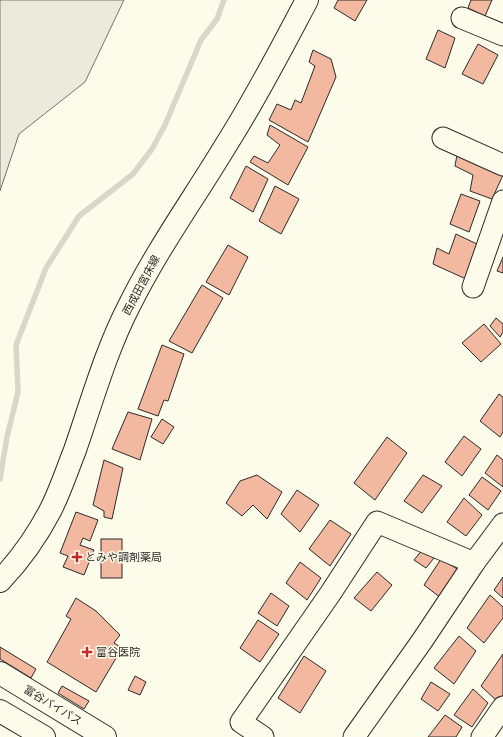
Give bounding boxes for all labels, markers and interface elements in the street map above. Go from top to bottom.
street label: 西成田宮床線 [119,253,163,317]
place label: とみや調剤薬局 [85,550,162,564]
marker: とみや調剤薬局 [72,552,82,562]
place label: 富谷医院 [96,645,140,659]
marker: 富谷医院 [81,646,93,658]
street label: 富谷バイパス [21,682,85,728]

